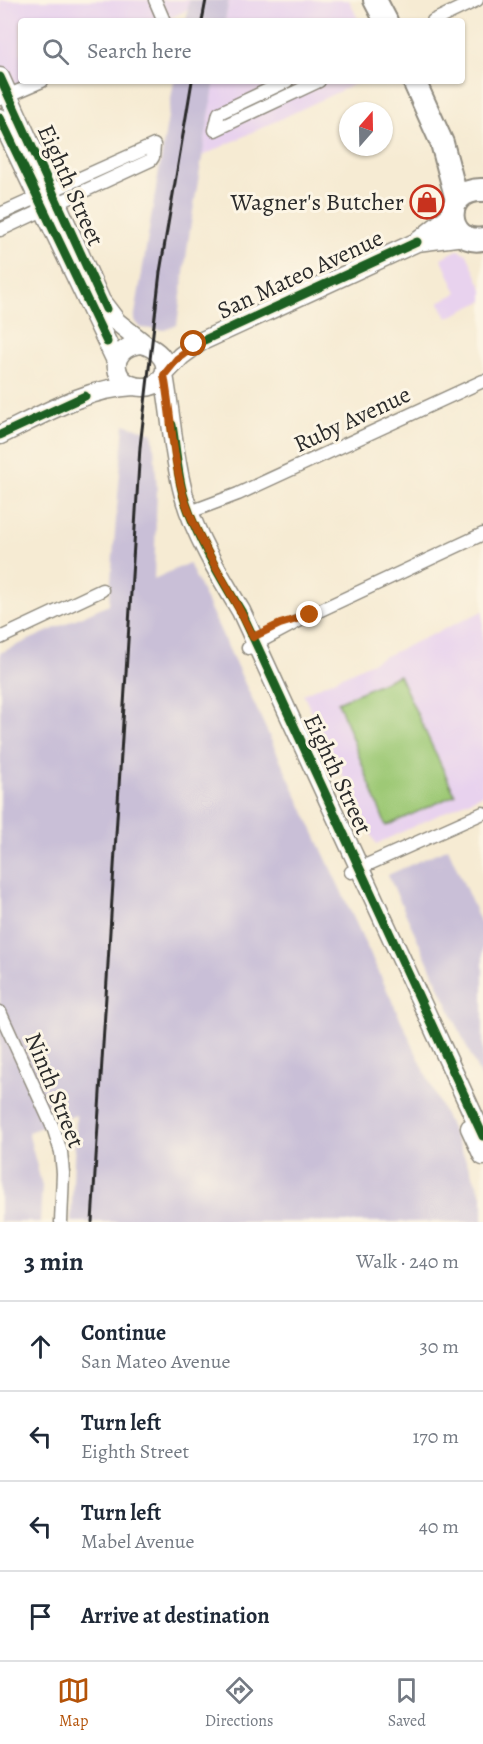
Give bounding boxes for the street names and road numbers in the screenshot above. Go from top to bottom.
street label: Eighth Street [30,119,112,251]
street label: San Mateo Avenue [212,222,388,326]
street label: Ruby Avenue [288,378,416,460]
street label: Eighth Street [296,709,380,840]
street label: Ninth Street [17,1028,93,1152]

